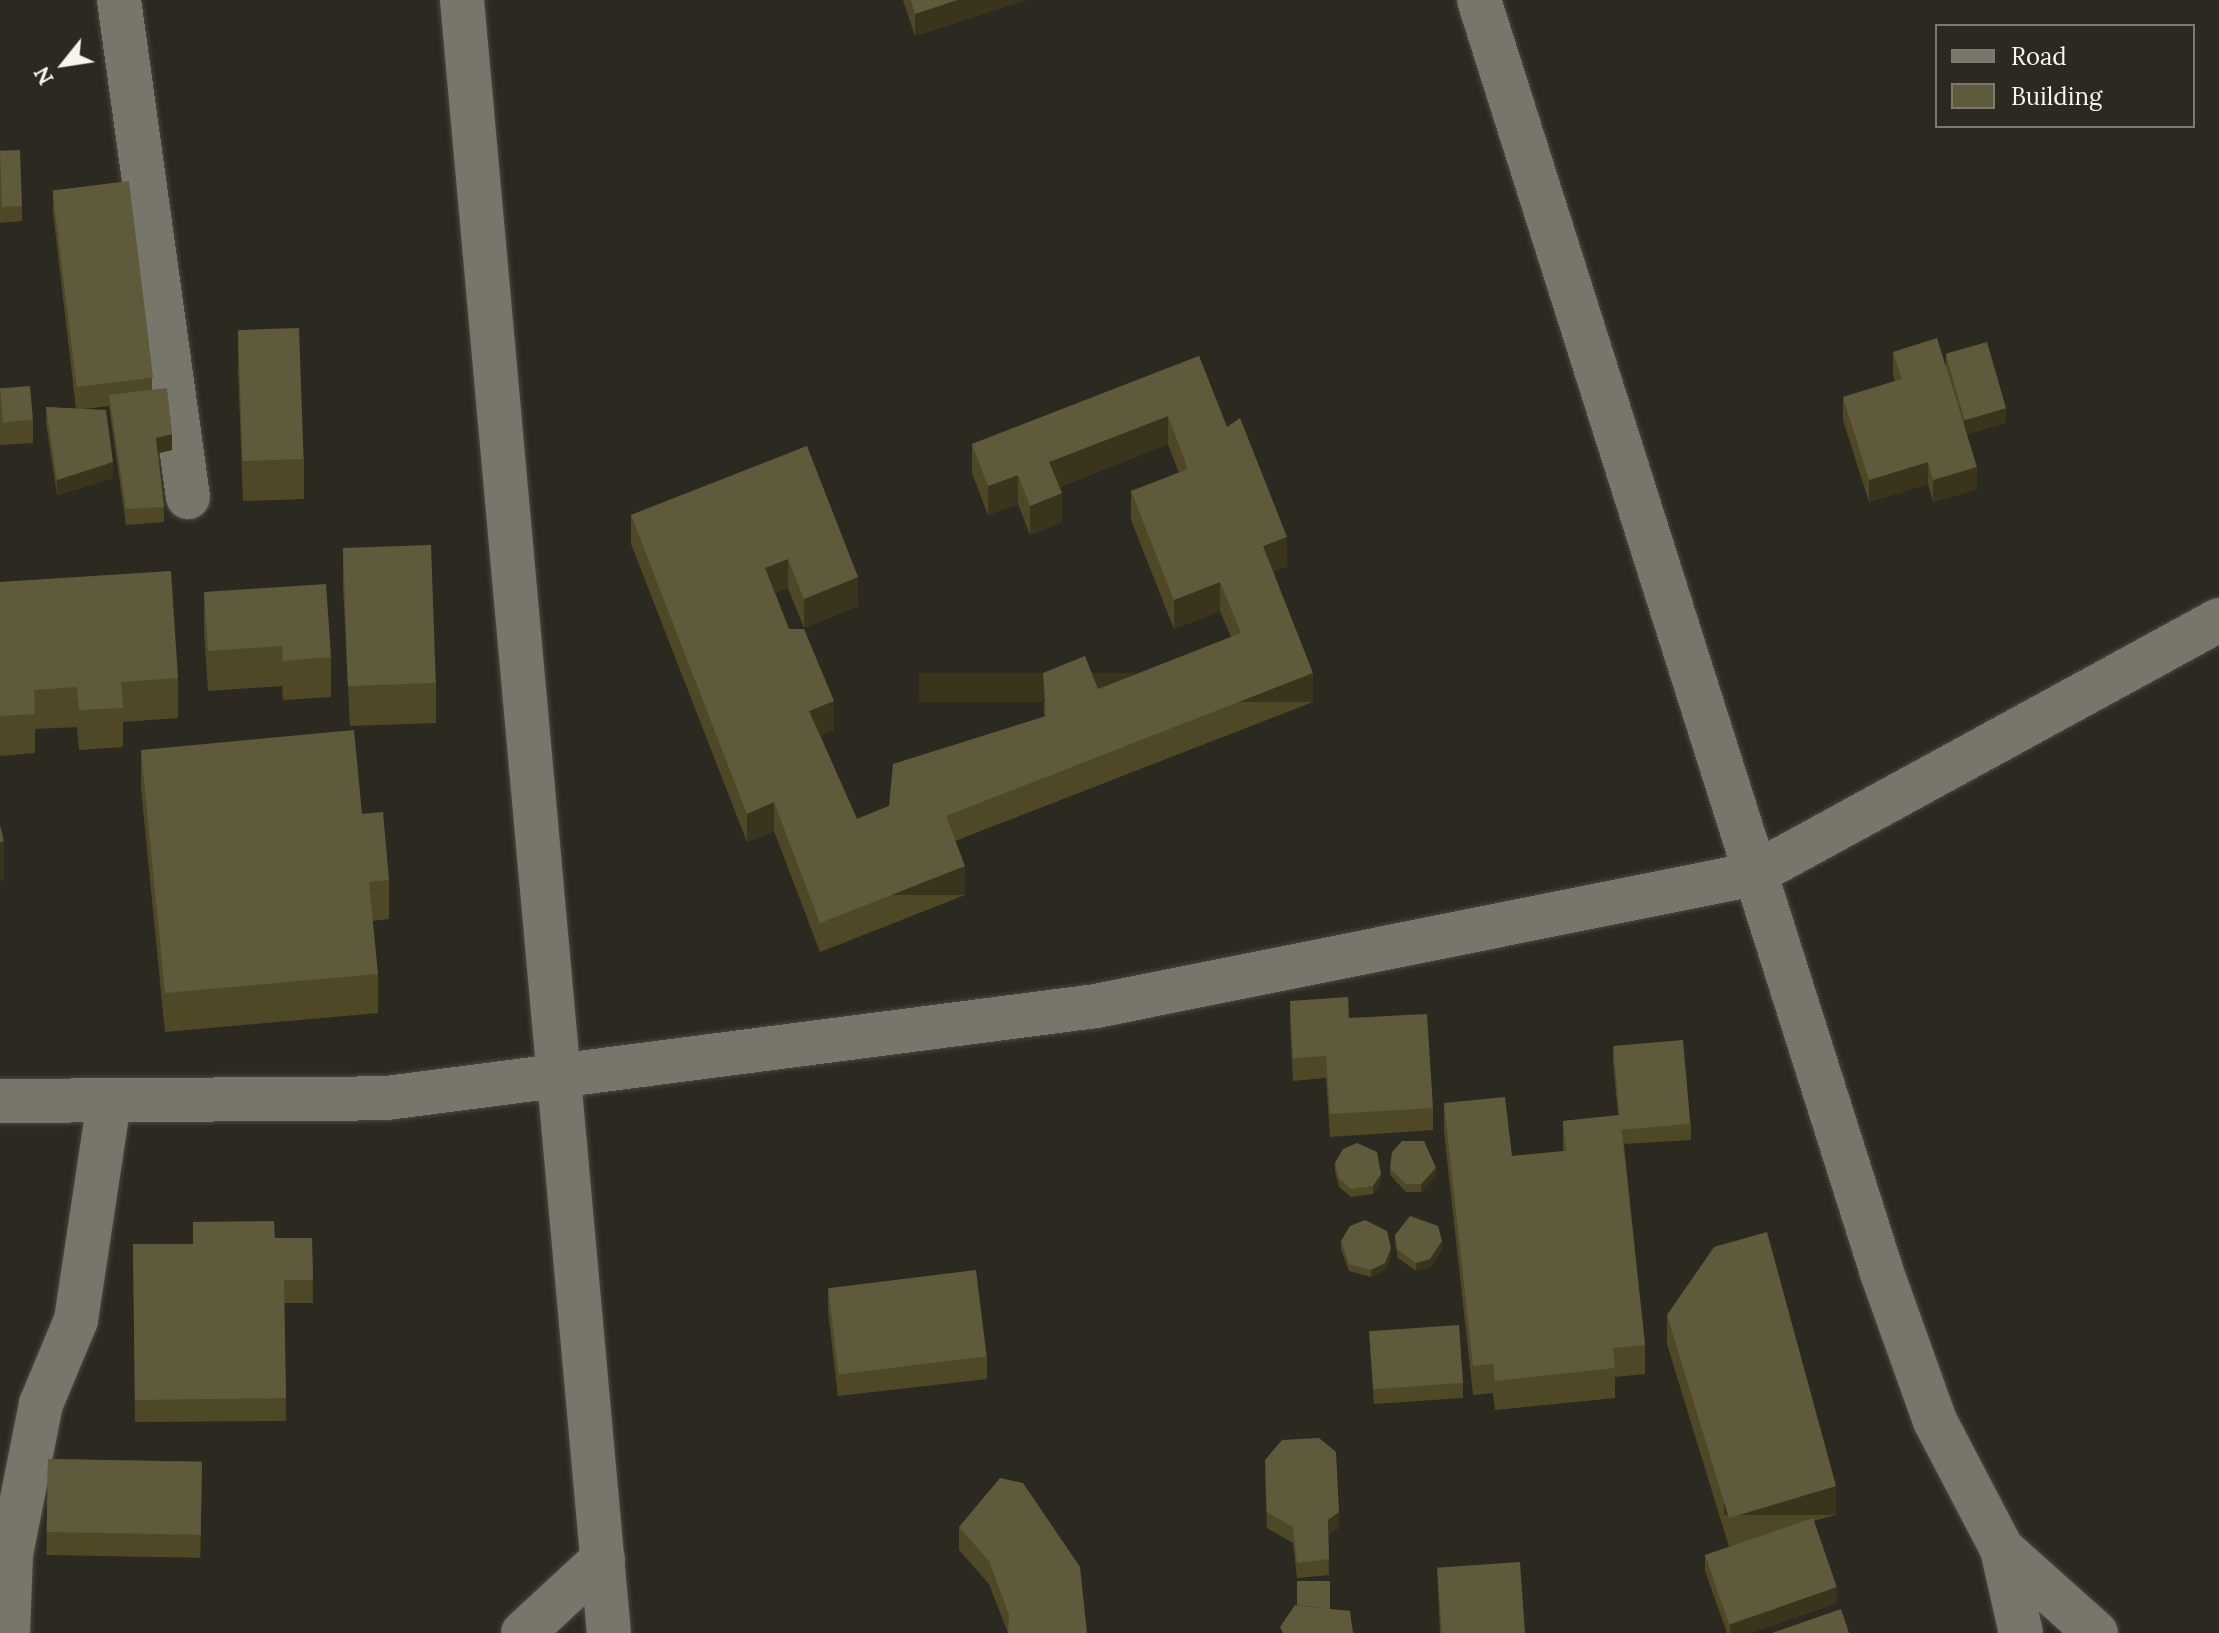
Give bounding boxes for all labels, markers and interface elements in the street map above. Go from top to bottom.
north arrow [24,24,104,104]
legend [1935,24,2195,128]
text: Road [2011,41,2067,72]
text: N [27,62,60,90]
text: Building [2011,81,2102,112]

